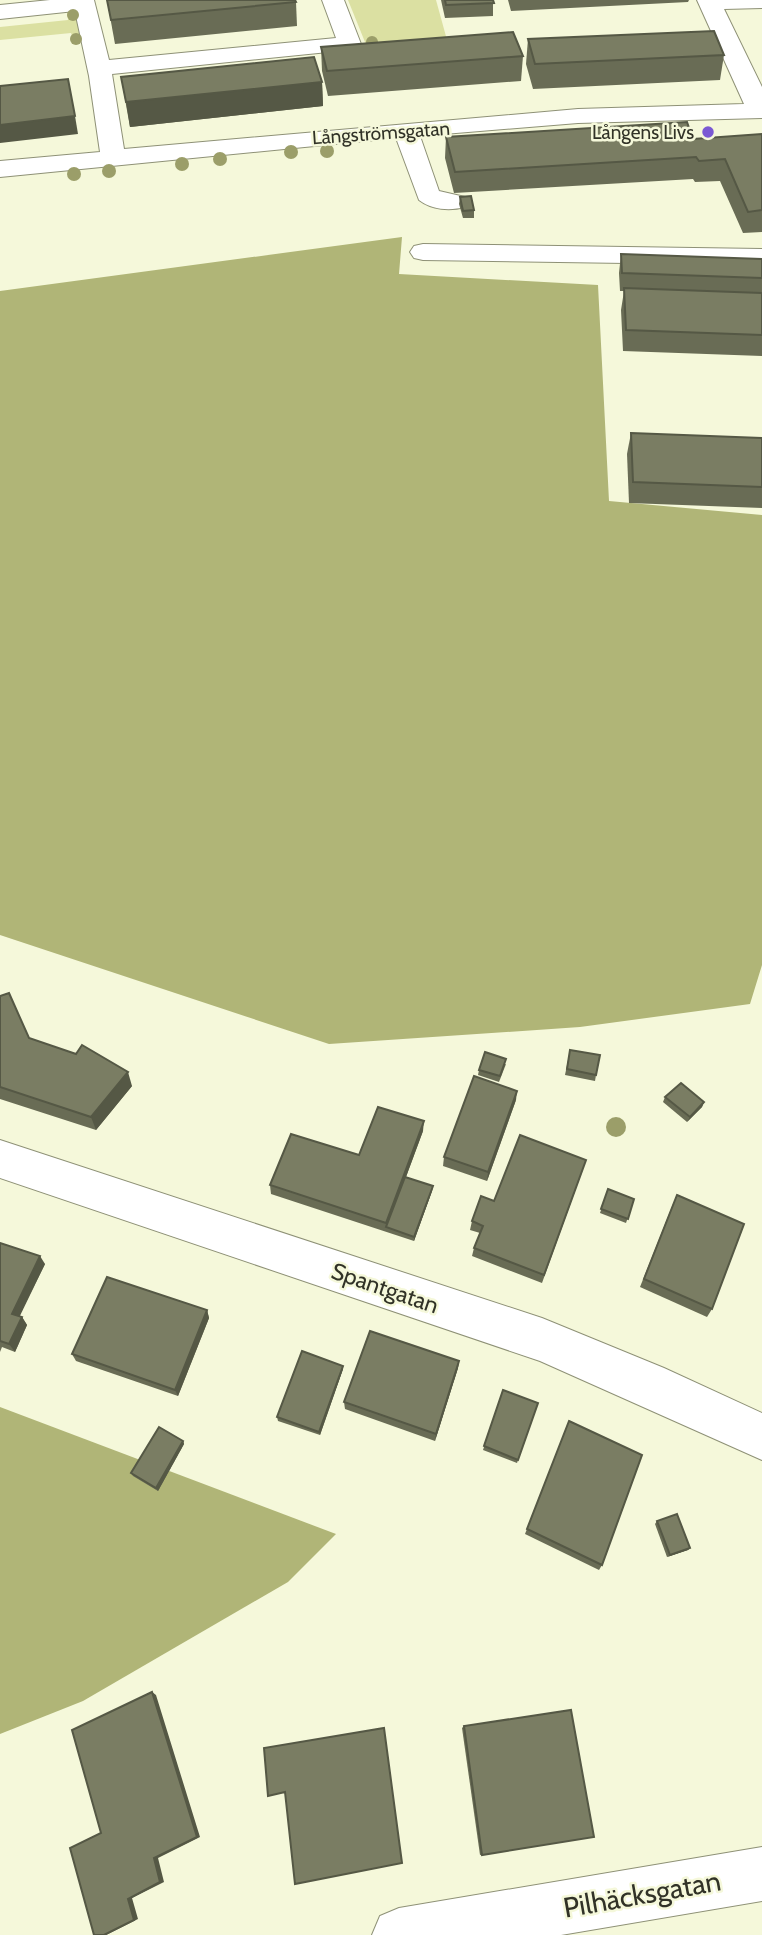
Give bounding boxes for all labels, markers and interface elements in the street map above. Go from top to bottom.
street label: Långströmsgatan [311,117,451,149]
place label: Långens Livs [592,121,694,144]
marker: Långens Livs [700,124,716,140]
street label: Spantgatan [328,1257,442,1319]
street label: Pilhäcksgatan [561,1863,723,1925]

